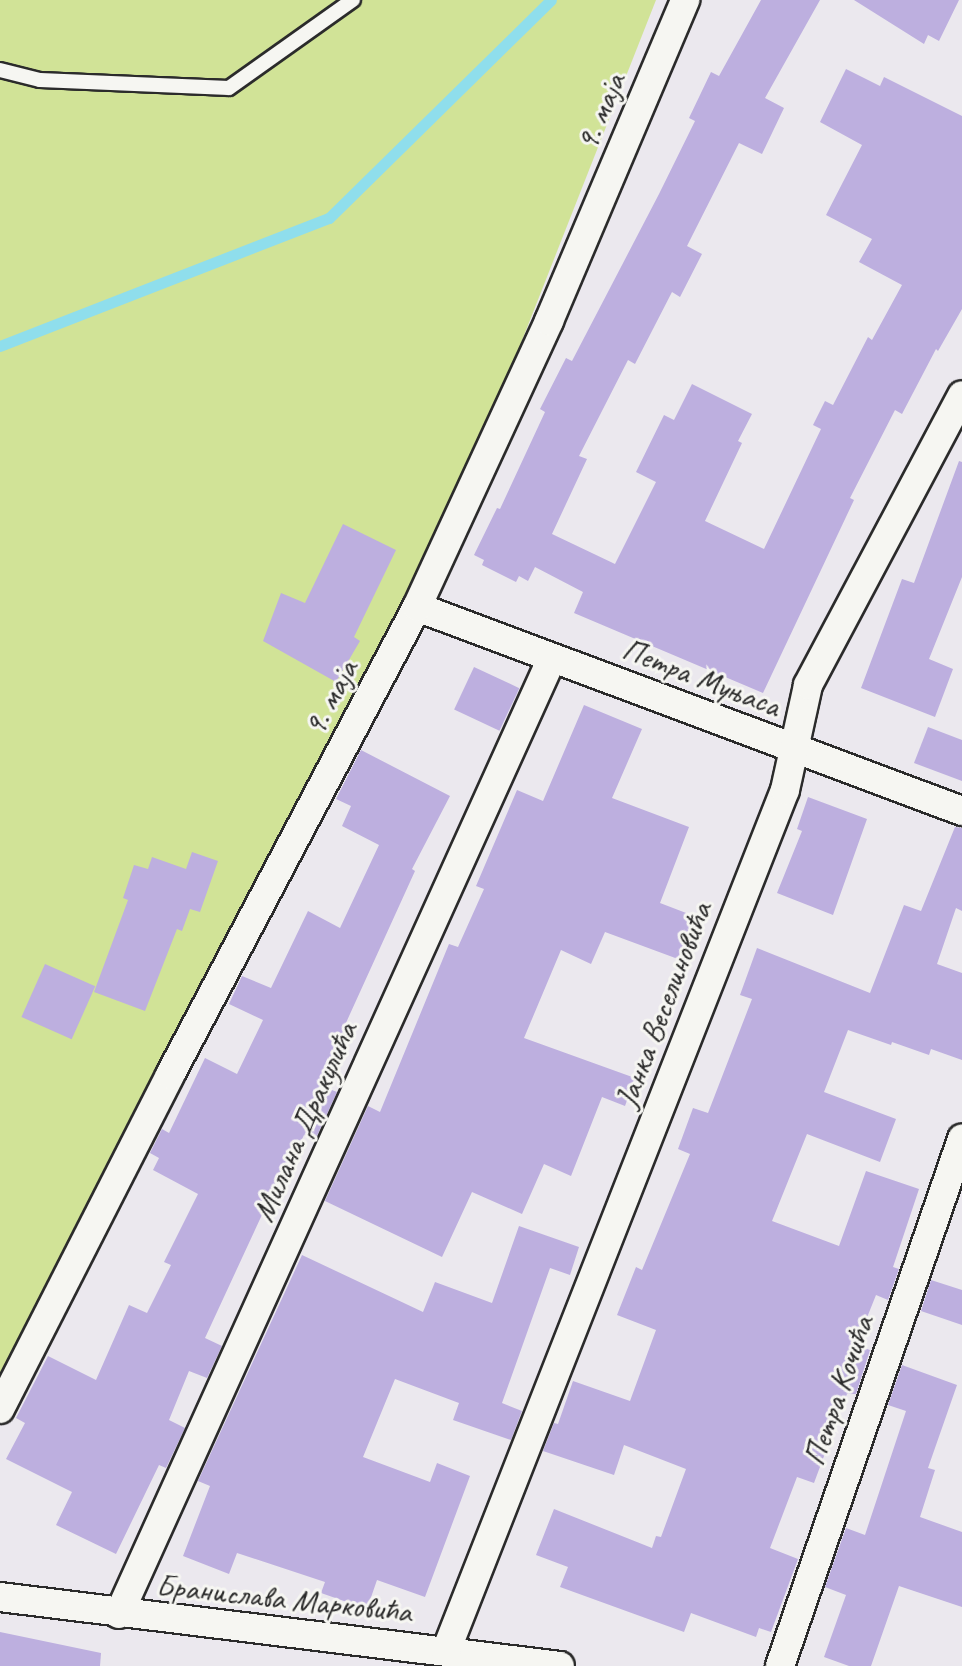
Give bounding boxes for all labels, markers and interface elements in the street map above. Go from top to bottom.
street label: 9. маја [568,68,634,156]
street label: Петра Муњаса [617,630,785,726]
street label: 9. маја [295,654,367,742]
street label: Јанка Веселиновића [608,898,720,1112]
street label: Милана Дракулића [244,1016,366,1228]
street label: Петра Кочића [795,1311,883,1471]
street label: Бранислава Марковића [154,1566,414,1632]

